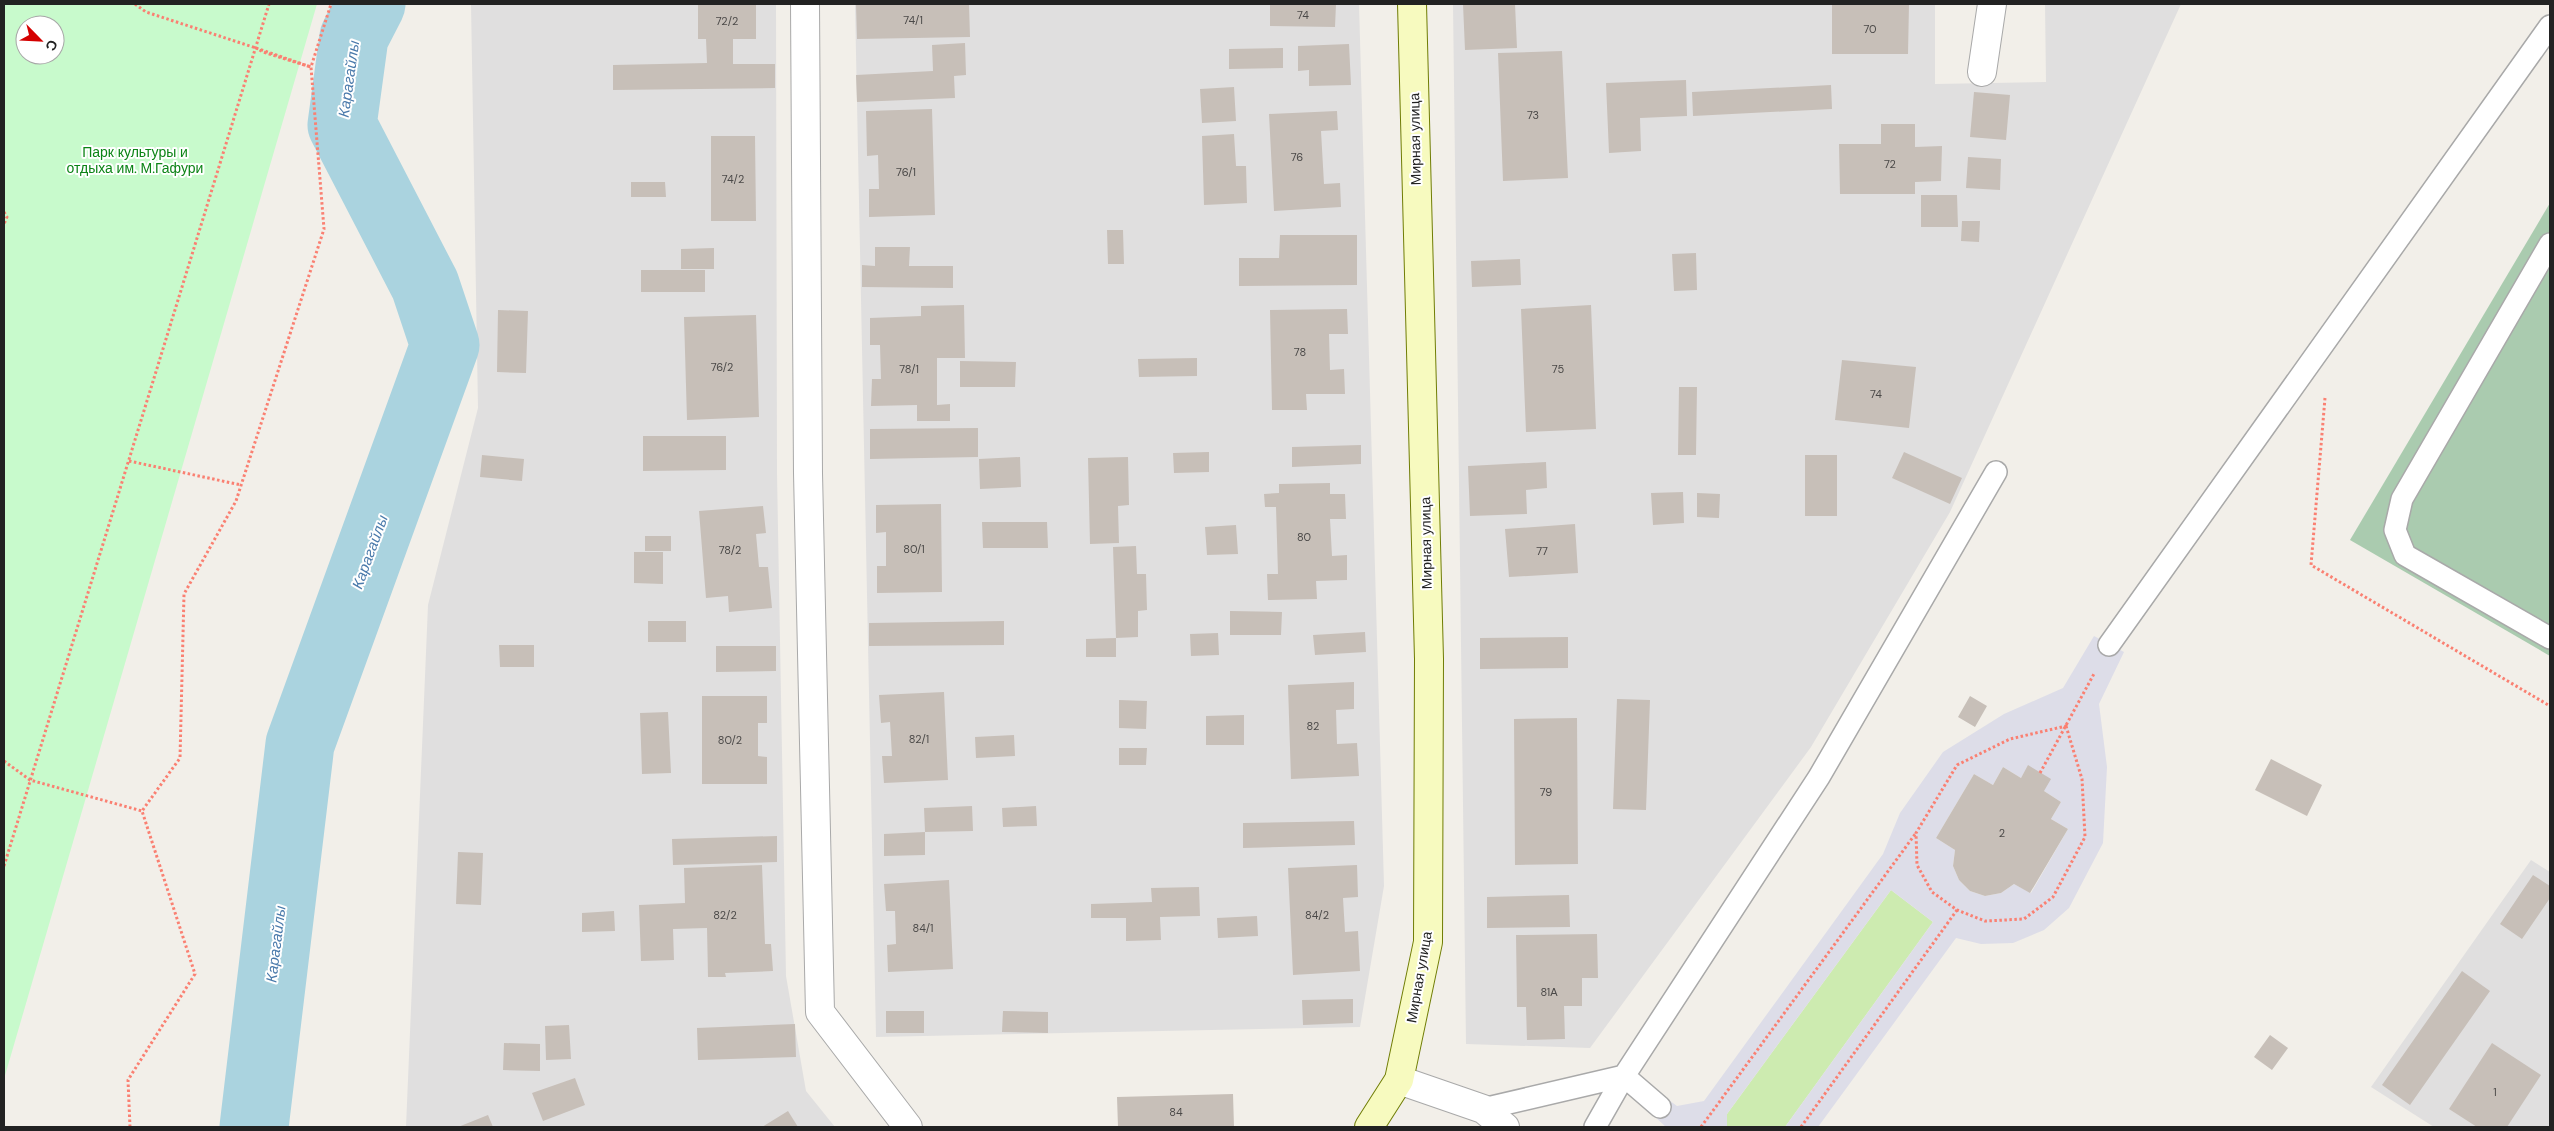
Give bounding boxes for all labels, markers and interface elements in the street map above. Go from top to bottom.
house number: 74 [1297,8,1309,22]
house number: 74/1 [903,13,923,27]
house number: 72/2 [716,14,738,28]
north arrow [15,15,65,65]
house number: 70 [1863,22,1877,36]
text: С [42,37,62,54]
water label: Карагайлы [334,39,364,119]
street label: Мирная улица [1405,92,1425,185]
house number: 73 [1527,108,1539,122]
park label: Парк культуры и отдыха им. М.Гафури [67,143,203,177]
house number: 76 [1291,150,1303,164]
house number: 72 [1884,157,1896,171]
house number: 76/1 [896,165,916,179]
house number: 74/2 [722,172,744,186]
house number: 78 [1294,345,1306,359]
house number: 76/2 [711,360,733,374]
house number: 78/1 [899,362,919,376]
house number: 75 [1552,362,1564,376]
house number: 74 [1870,387,1882,401]
street label: Мирная улица [1416,496,1436,589]
water label: Карагайлы [347,512,393,592]
house number: 80 [1297,530,1311,544]
house number: 80/1 [903,542,925,556]
house number: 78/2 [719,543,741,557]
house number: 77 [1536,544,1548,558]
house number: 82 [1307,719,1319,733]
house number: 82/1 [909,732,929,746]
house number: 80/2 [718,733,742,747]
house number: 79 [1540,785,1552,799]
house number: 2 [1999,826,2005,840]
water label: Карагайлы [261,904,291,984]
house number: 82/2 [713,908,737,922]
house number: 84/2 [1305,908,1329,922]
house number: 84/1 [912,921,934,935]
street label: Мирная улица [1402,930,1436,1024]
house number: 81А [1540,985,1558,999]
house number: 1 [2493,1085,2497,1099]
house number: 84 [1169,1105,1183,1119]

